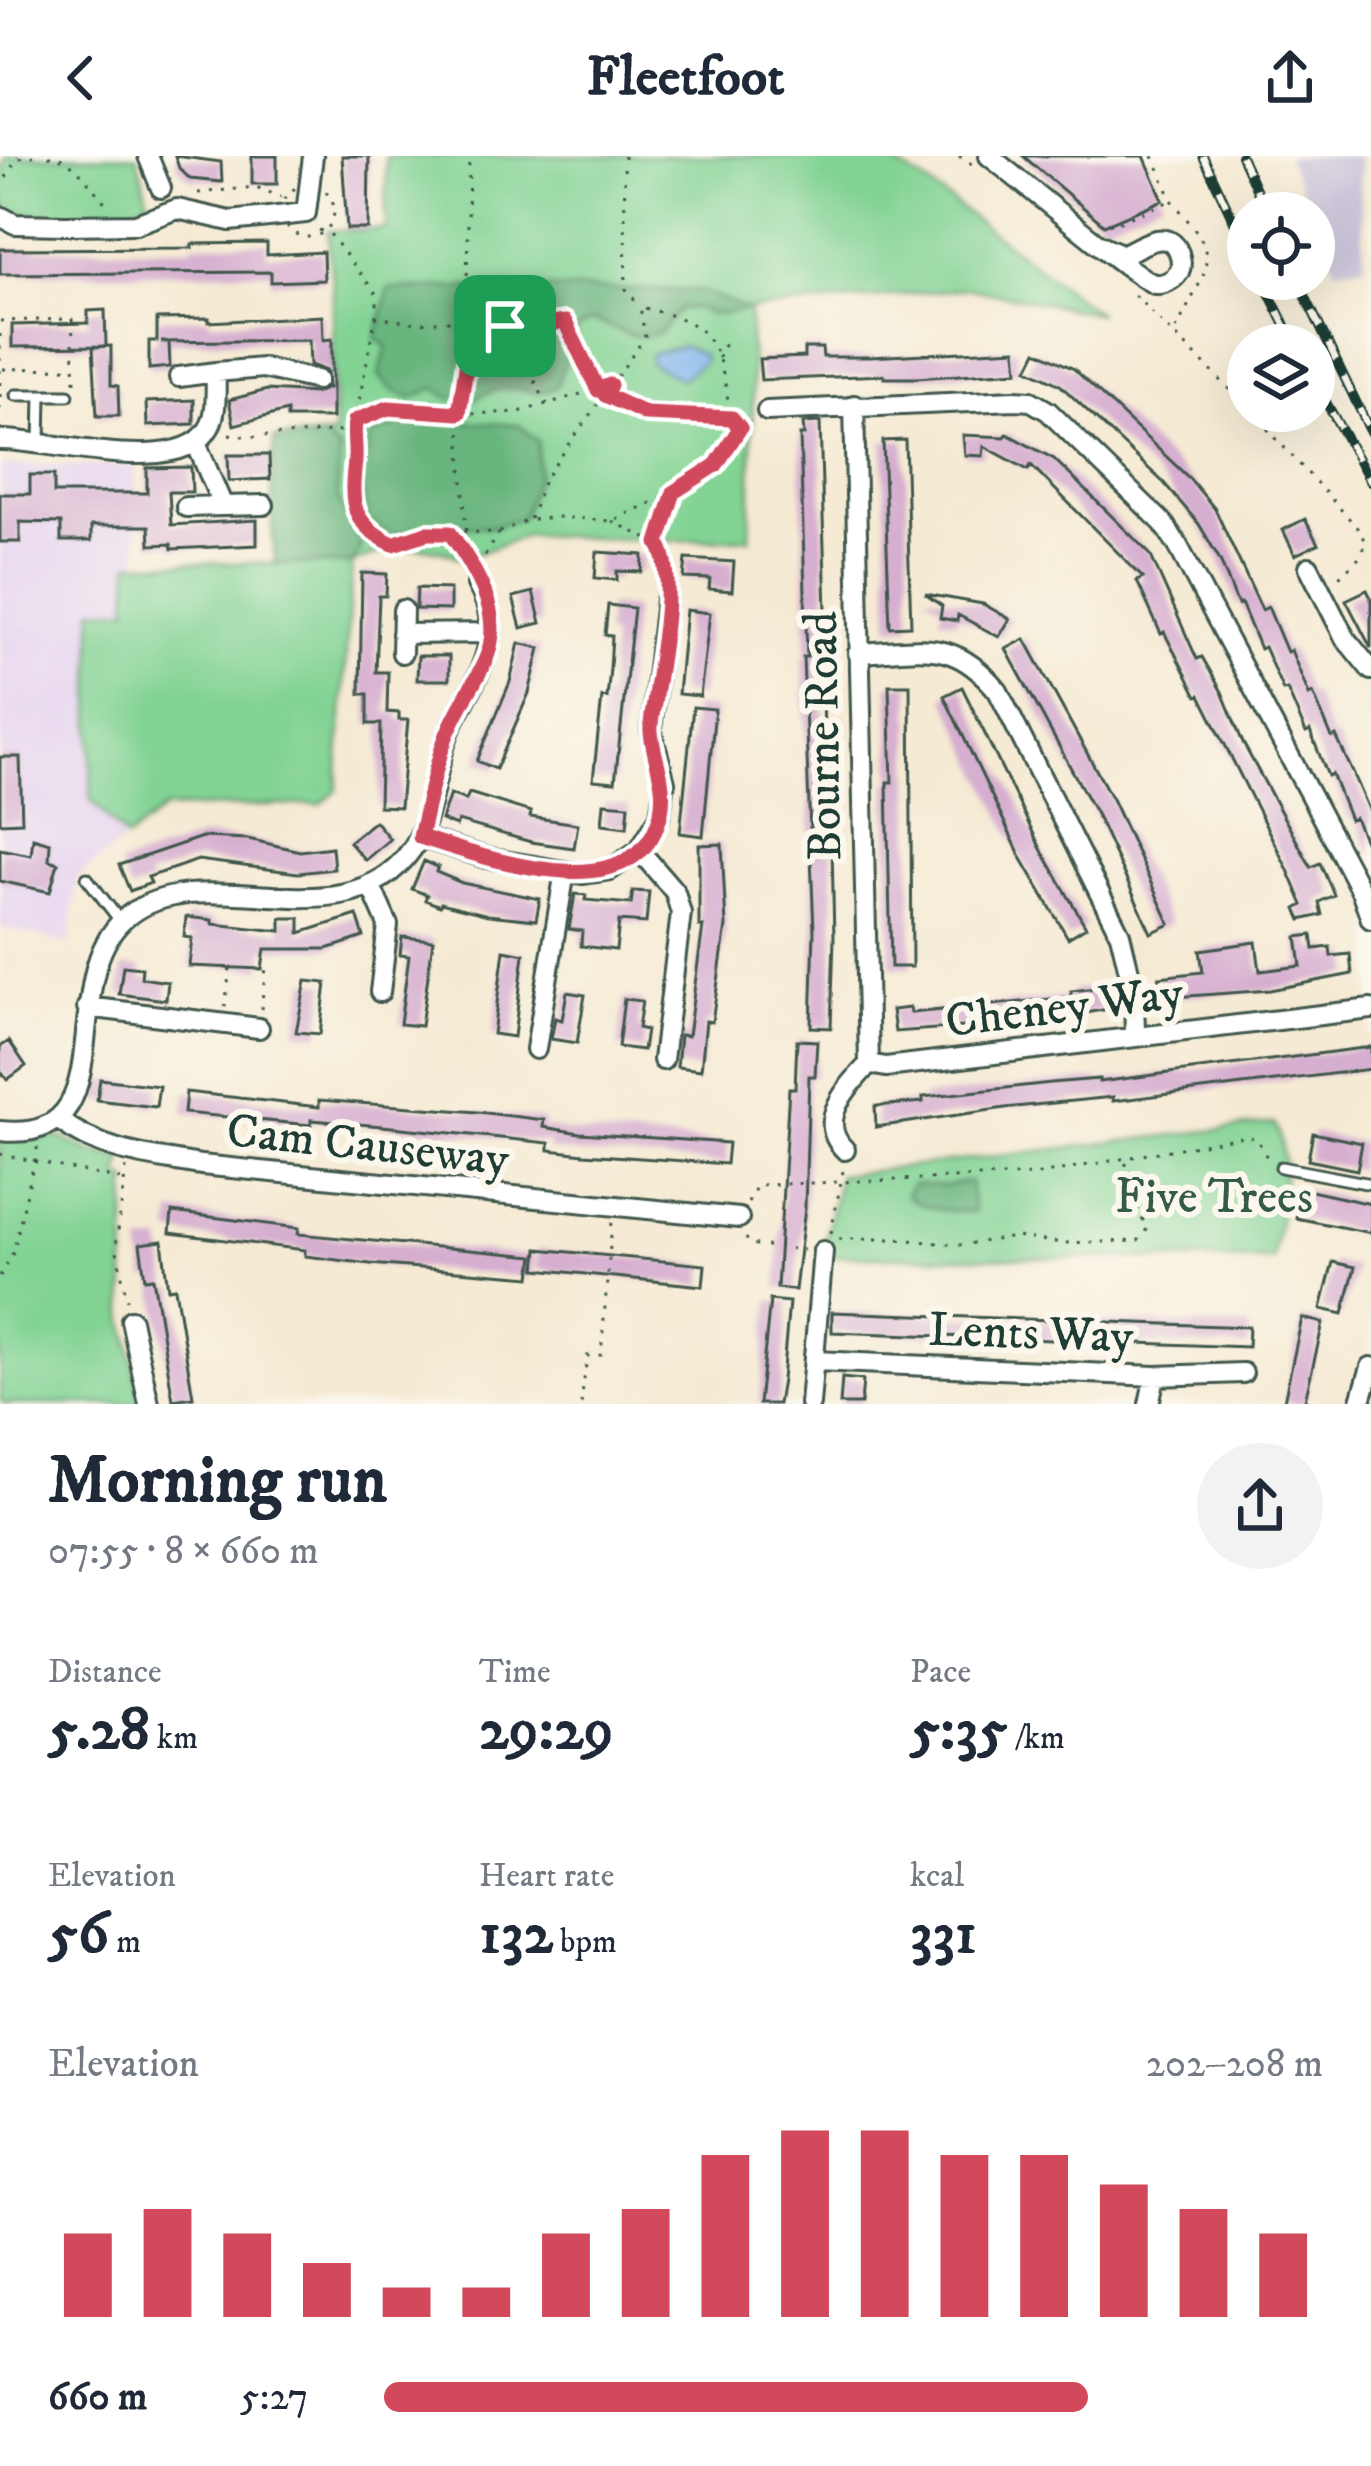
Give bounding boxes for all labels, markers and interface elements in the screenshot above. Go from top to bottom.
icon: back [48,45,114,111]
text: Fleetfoot [587,45,784,112]
icon: share [1257,45,1323,111]
map controls [1227,192,1335,432]
button: locate [1227,192,1335,300]
pin [454,275,556,377]
icon: arrive [472,293,538,359]
button: layers [1227,324,1335,432]
street label: Bourne Road [792,611,856,861]
street label: Cheney Way [942,964,1187,1052]
street label: Cam Causeway [224,1101,512,1191]
park label: Five Trees [1115,1168,1313,1228]
street label: Lents Way [927,1300,1135,1368]
text: Morning run [48,1441,387,1523]
button: share [1197,1443,1323,1569]
text: 07:55 · 8 × 660 m [48,1527,319,1576]
text: Distance [48,1652,162,1693]
text: Time [479,1652,551,1693]
text: Pace [910,1652,971,1693]
text: 5.28 [48,1693,150,1768]
text: 29:29 [479,1693,613,1768]
text: 5:35 [910,1693,1008,1768]
text: km [150,1718,198,1759]
text: /km [1008,1718,1065,1759]
text: Elevation [48,1856,176,1897]
text: Heart rate [479,1856,614,1897]
text: kcal [910,1856,964,1897]
text: 56 [48,1897,109,1972]
text: 132 [479,1897,553,1972]
text: 331 [910,1897,977,1972]
text: m [109,1922,141,1963]
text: bpm [553,1922,617,1963]
text: Elevation [48,2040,199,2089]
text: 202–208 m [1146,2040,1323,2089]
text: 660 m [48,2373,147,2422]
text: 5:27 [240,2373,308,2422]

